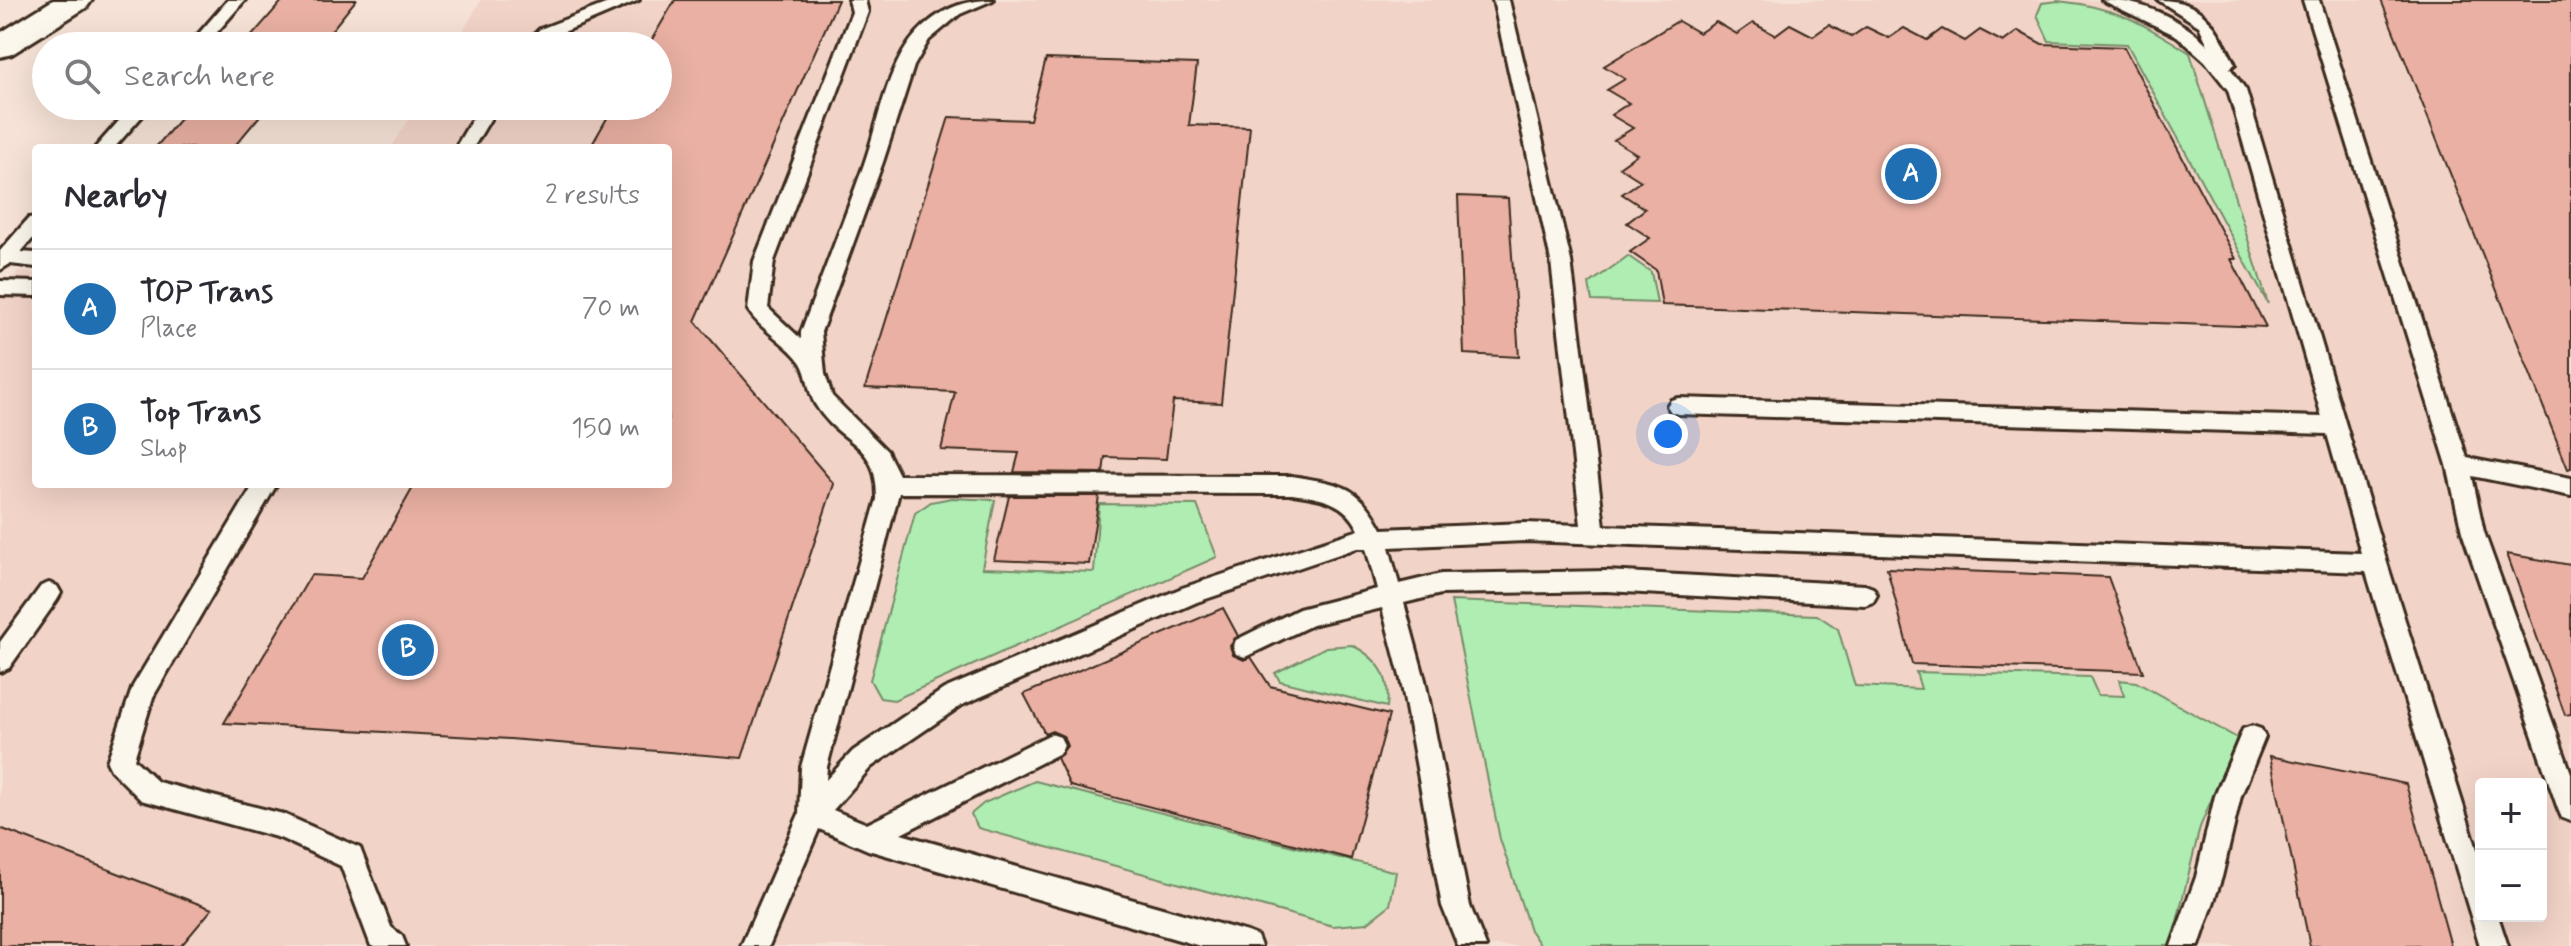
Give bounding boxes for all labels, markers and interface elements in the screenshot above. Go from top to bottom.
search box [32,32,672,120]
icon: search [60,54,104,98]
text: Search here [124,57,275,96]
pin: A [1885,144,1937,204]
text: Nearby [64,174,168,219]
text: 2 results [545,179,640,213]
text: TOP Trans [140,273,273,312]
text: A [81,292,99,326]
text: 70 m [582,292,640,326]
text: Place [140,312,197,346]
text: Top Trans [140,393,261,432]
text: B [82,412,98,446]
text: 150 m [571,412,640,446]
your location [1648,414,1688,454]
text: Shop [140,432,188,466]
pin: B [382,620,434,680]
map controls [2475,778,2547,922]
button: + [2475,778,2547,850]
button: − [2475,850,2547,922]

